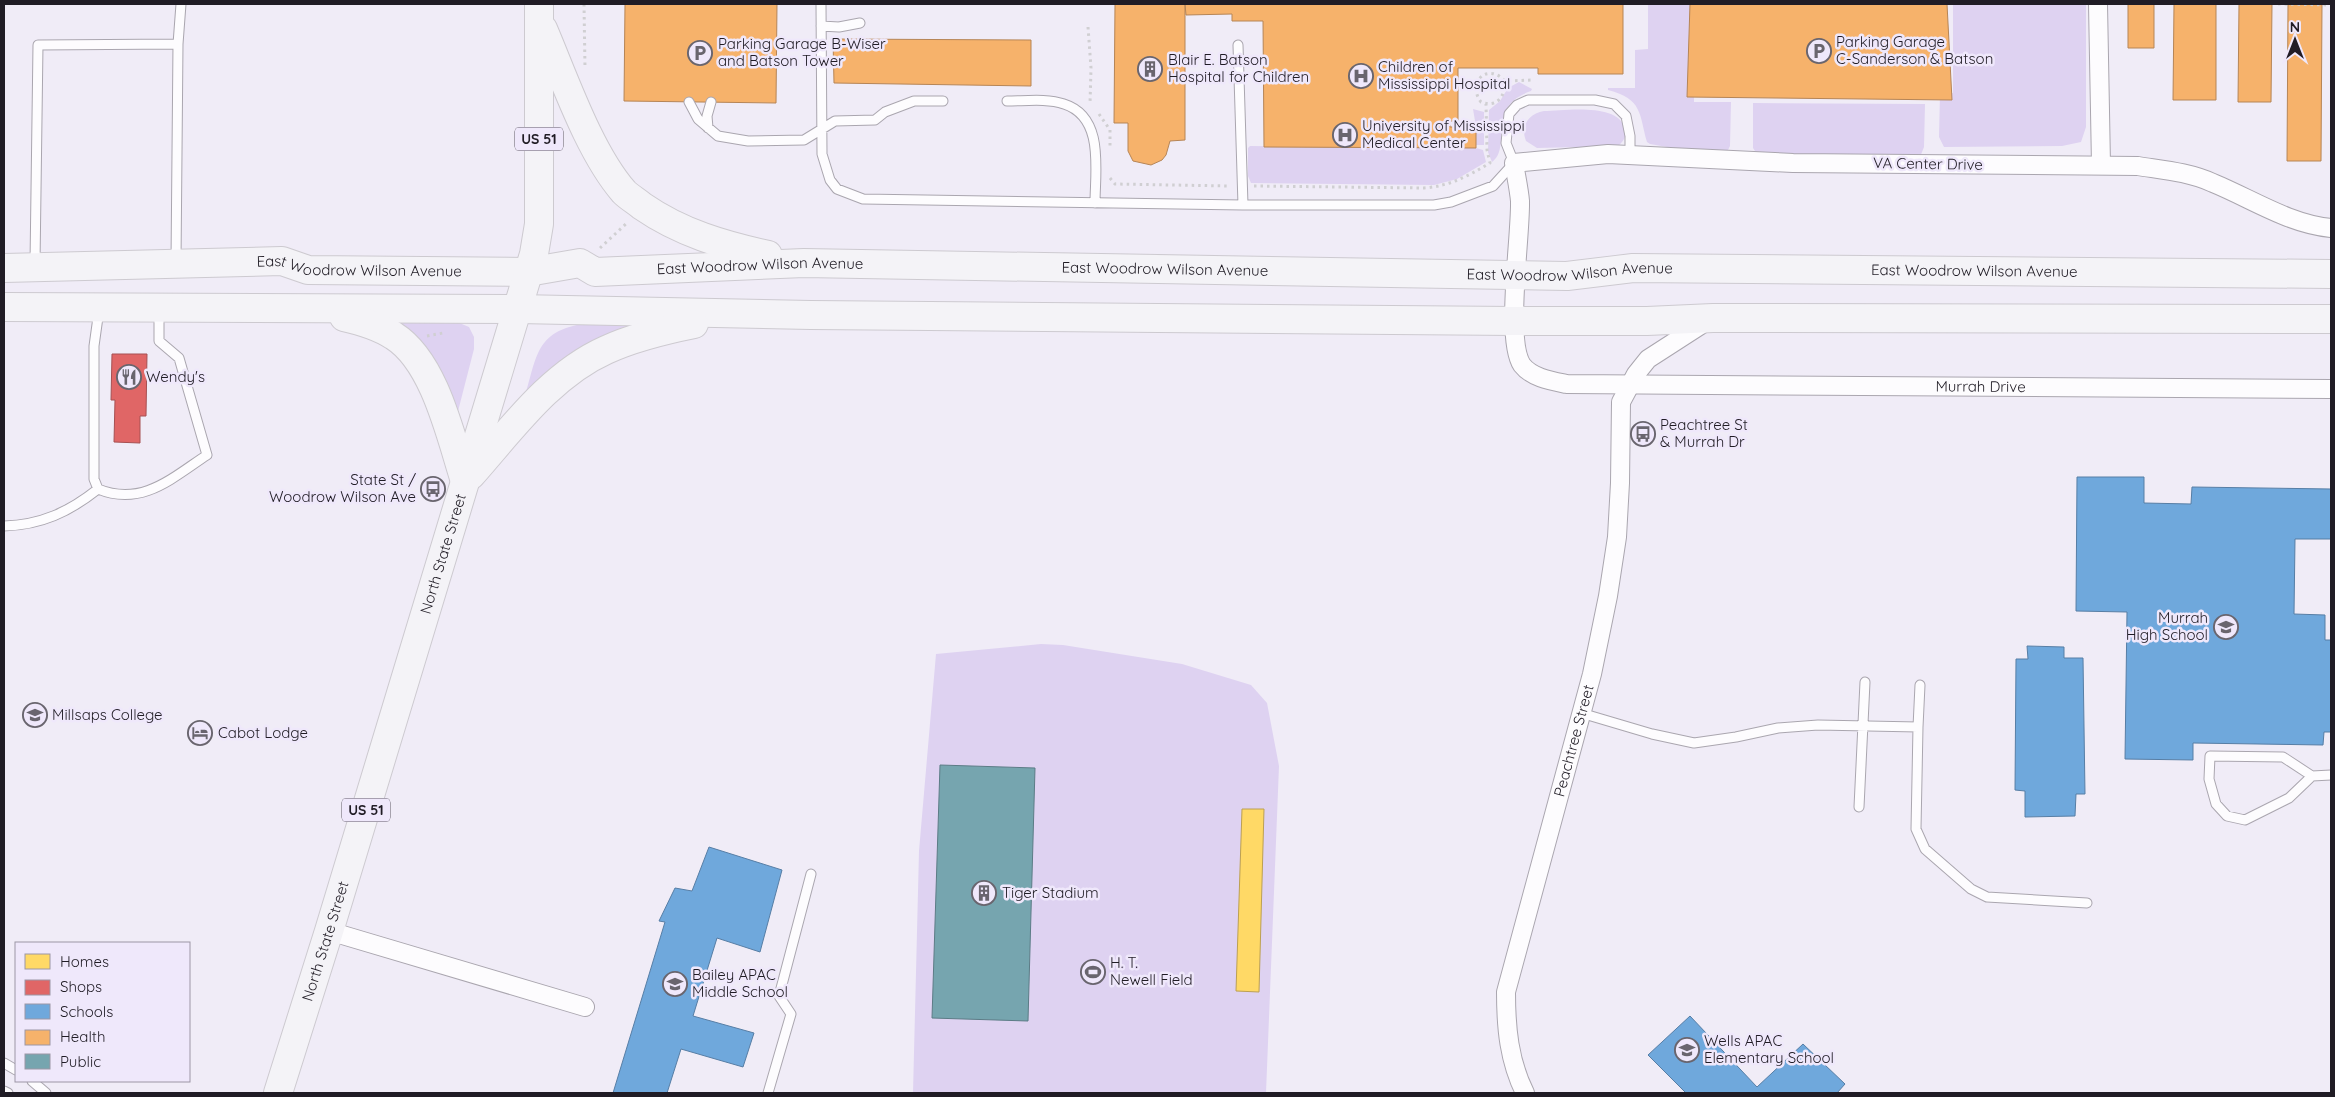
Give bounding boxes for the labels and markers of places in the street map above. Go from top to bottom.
place label: Parking Garage C-Sanderson & Batson [1836,32,1993,68]
place label: Parking Garage B-Wiser and Batson Tower [718,34,886,70]
parking icon: Parking Garage C-Sanderson & Batson [1806,38,1832,64]
parking icon: Parking Garage B-Wiser and Batson Tower [687,40,713,66]
place label: Blair E. Batson Hospital for Children [1168,50,1309,86]
building icon: Blair E. Batson Hospital for Children [1137,56,1163,82]
place label: Children of Mississippi Hospital [1378,57,1510,93]
hospital icon: Children of Mississippi Hospital [1348,63,1374,89]
place label: University of Mississippi Medical Center [1362,116,1525,152]
hospital icon: University of Mississippi Medical Center [1332,122,1358,148]
restaurant icon: Wendy's [116,364,142,390]
place label: Wendy's [146,367,205,386]
place label: Peachtree St & Murrah Dr [1660,415,1748,451]
bus stop icon: Peachtree St & Murrah Dr [1630,421,1656,447]
place label: State St / Woodrow Wilson Ave [269,470,416,506]
bus stop icon: State St / Woodrow Wilson Ave [420,476,446,502]
place label: Murrah High School [2126,608,2208,644]
school or university icon: Murrah High School [2213,614,2239,640]
school or university icon: Millsaps College [22,702,48,728]
place label: Millsaps College [52,705,163,724]
hotel icon: Cabot Lodge [187,720,213,746]
place label: Cabot Lodge [218,723,308,742]
building icon: Tiger Stadium [971,880,997,906]
place label: Tiger Stadium [1002,883,1099,902]
place label: H. T. Newell Field [1110,953,1193,989]
sports icon: H. T. Newell Field [1080,959,1106,985]
place label: Bailey APAC Middle School [692,965,788,1001]
school or university icon: Bailey APAC Middle School [662,971,688,997]
place label: Wells APAC Elementary School [1704,1031,1834,1067]
school or university icon: Wells APAC Elementary School [1674,1037,1700,1063]

